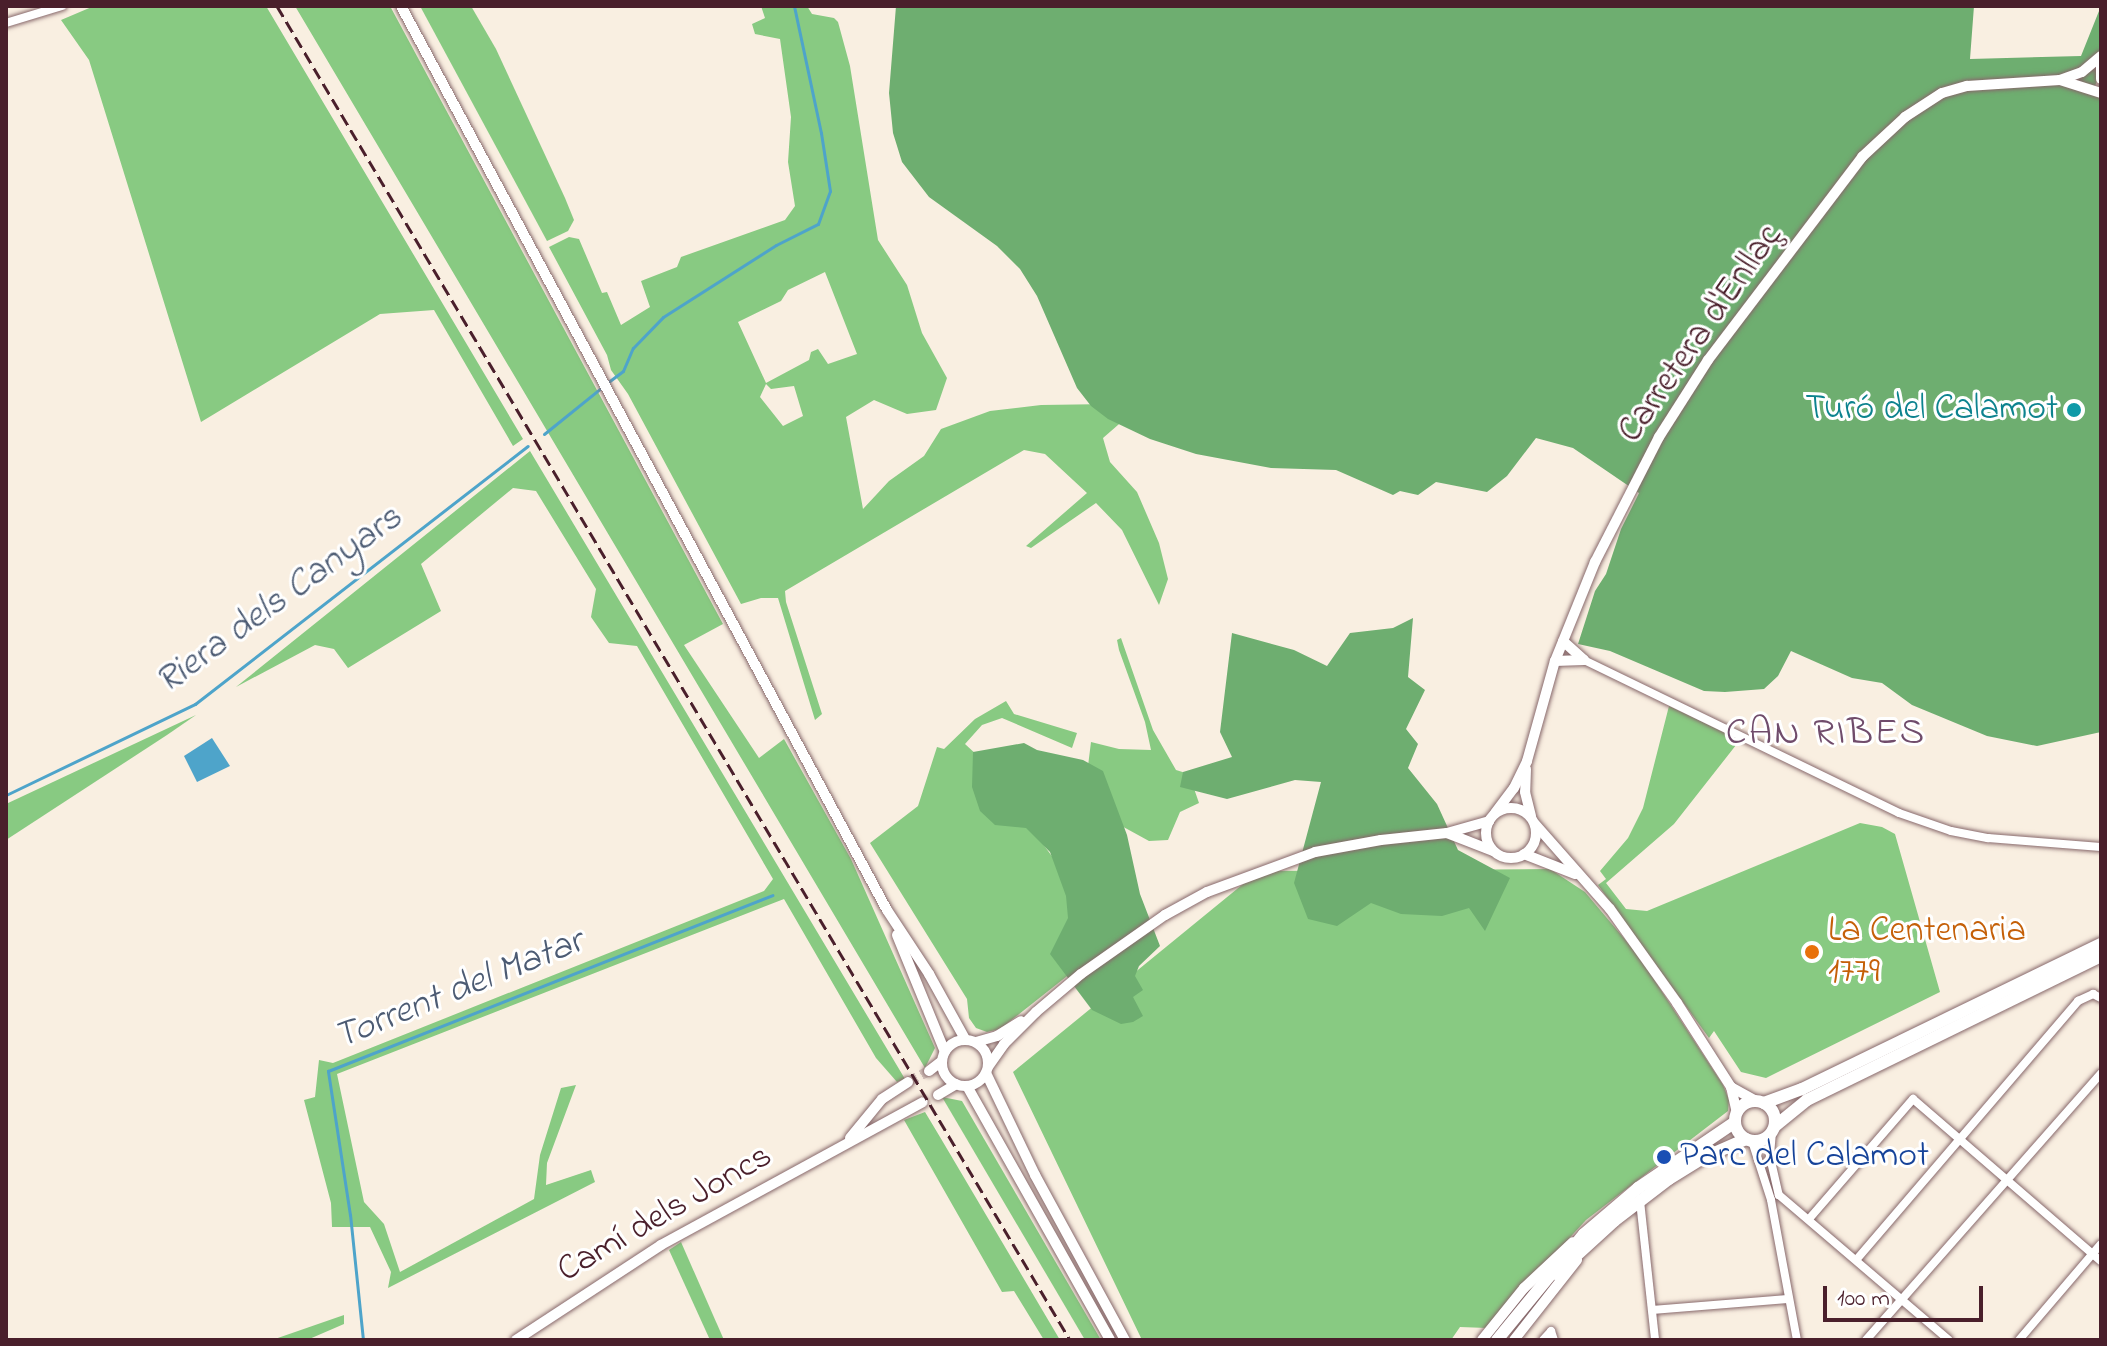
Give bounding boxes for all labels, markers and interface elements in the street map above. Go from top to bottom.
street label: Carretera d'Enllaç [1610,217,1792,451]
place label: Turó del Calamot [1805,388,2058,432]
marker: Turó del Calamot [2065,401,2083,419]
water label: Riera dels Canyars [148,496,412,706]
district label: CAN RIBES [1726,712,1926,758]
place label: La Centenaria 1779 [1828,909,2026,994]
water label: Torrent del Matar [328,920,590,1062]
marker: La Centenaria 1779 [1803,943,1821,961]
street label: Camí dels Joncs [550,1135,780,1293]
place label: Parc del Calamot [1680,1135,1929,1179]
marker: Parc del Calamot [1655,1148,1673,1166]
scale bar [1827,1270,1987,1320]
text: 100 m [1837,1282,1890,1317]

